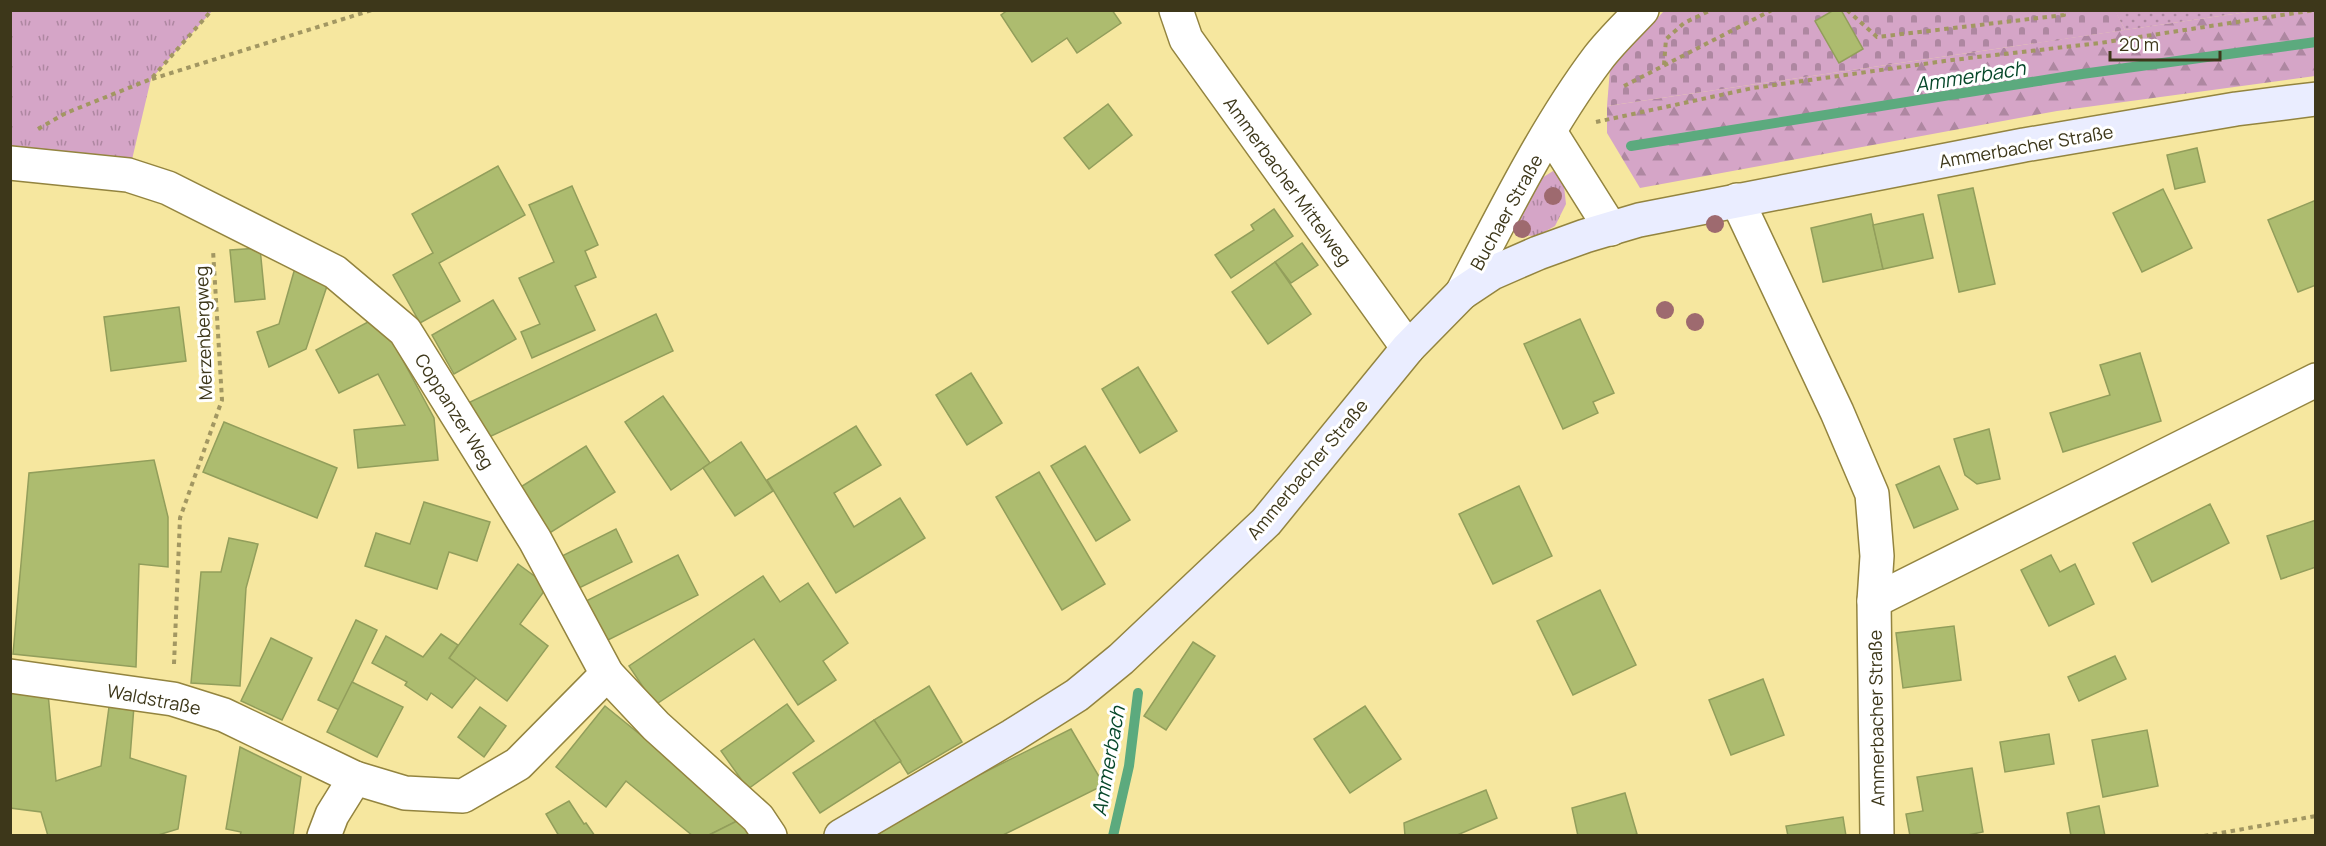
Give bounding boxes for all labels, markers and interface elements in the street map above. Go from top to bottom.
scale bar [2110,24,2220,62]
text: 20 m [2119,32,2159,56]
water label: Ammerbach [1913,54,2028,98]
street label: Ammerbacher Mittelweg [1219,92,1357,270]
street label: Ammerbacher Straße [1937,119,2115,173]
street label: Buchaer Straße [1464,150,1548,274]
street label: Merzenbergweg [189,265,217,401]
street label: Coppanzer Weg [410,349,500,473]
street label: Ammerbacher Straße [1241,394,1373,544]
street label: Ammerbacher Straße [1862,630,1890,806]
street label: Waldstraße [105,678,203,720]
water label: Ammerbach [1085,703,1131,818]

